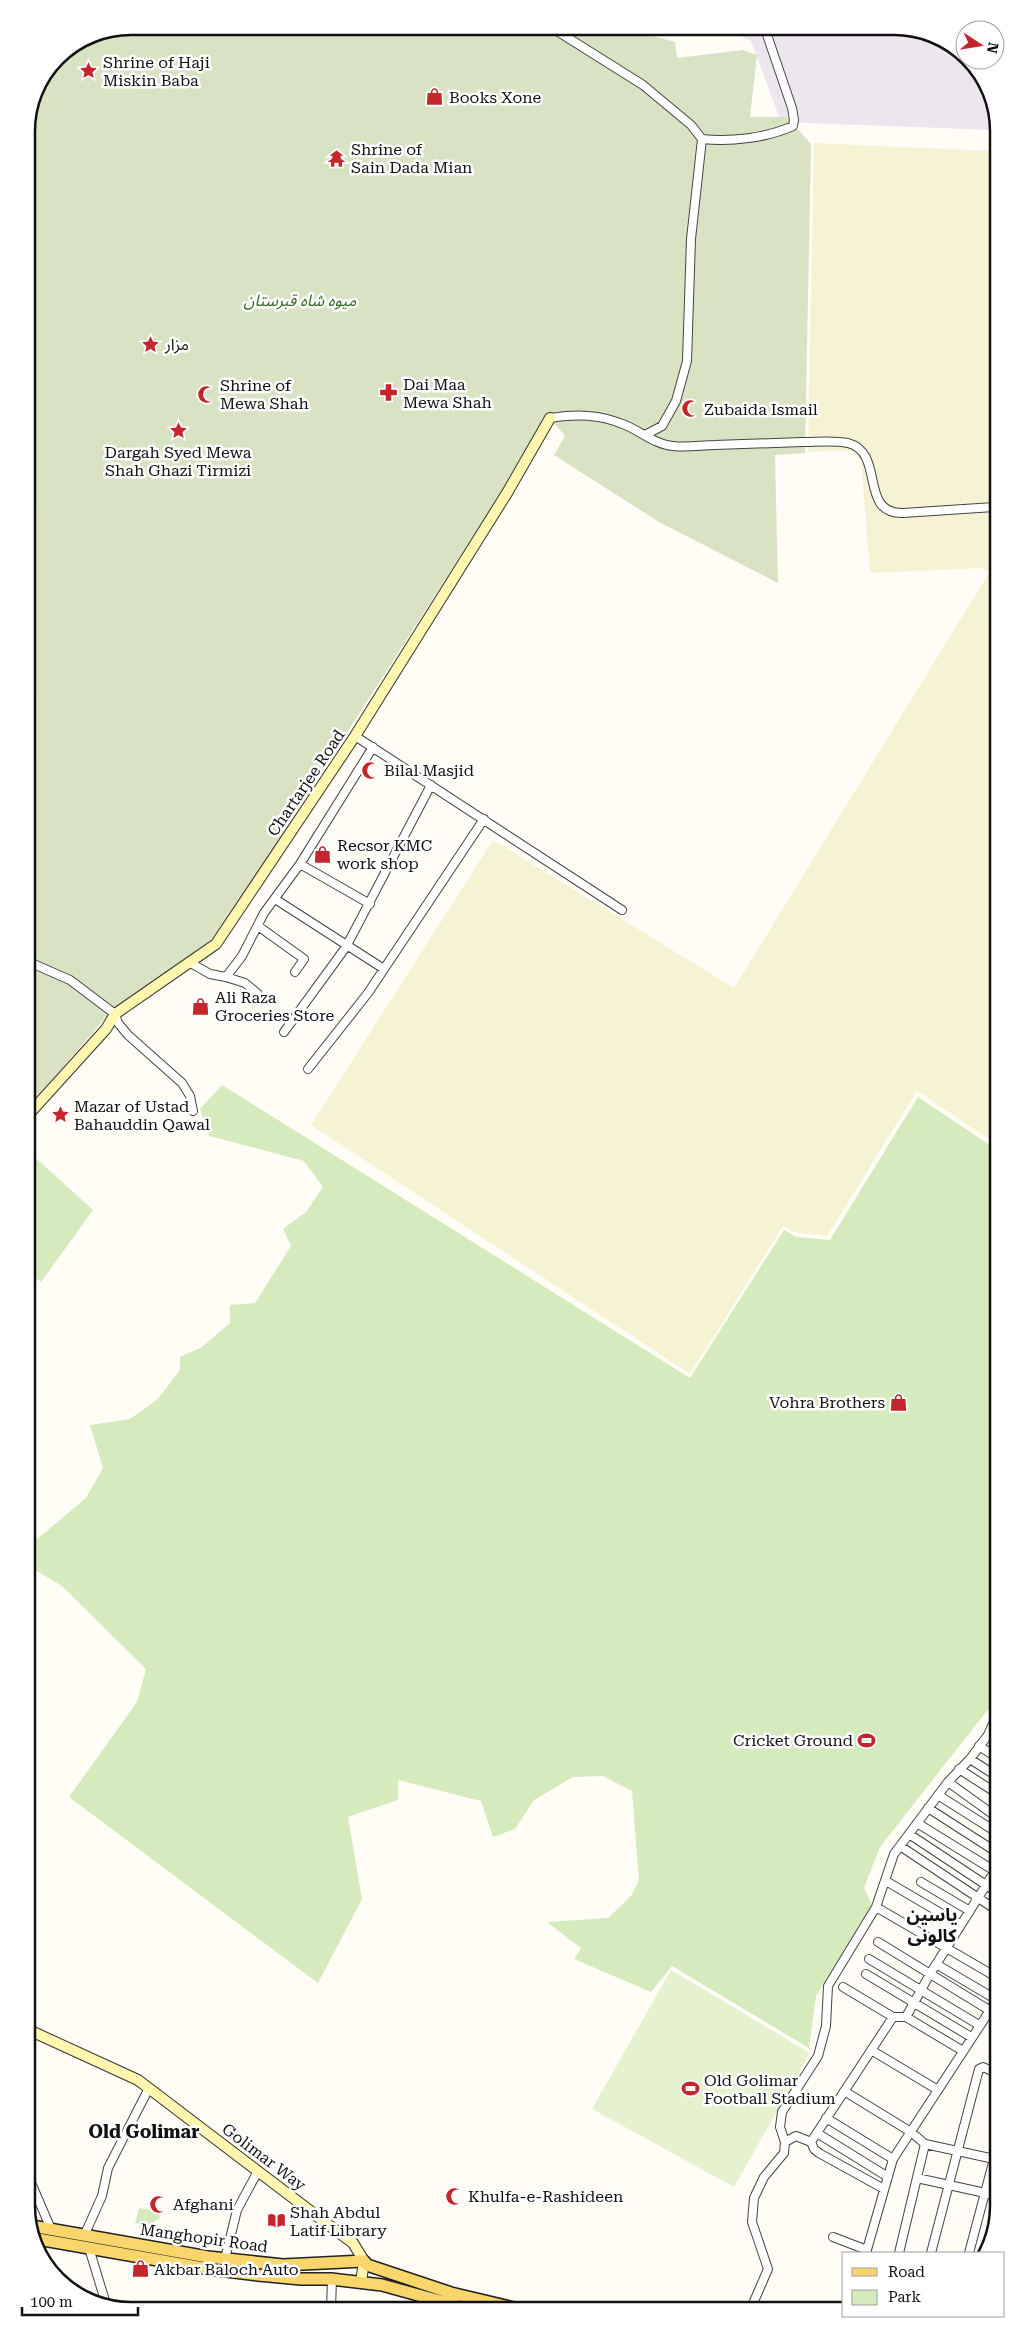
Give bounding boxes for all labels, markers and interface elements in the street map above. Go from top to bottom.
north arrow [955,20,1005,70]
text: N [984,41,1002,55]
place label: Shrine of Haji Miskin Baba [103,53,210,90]
place icon: Shrine of Haji Miskin Baba [79,61,99,81]
shop icon: Books Xone [425,87,445,107]
place label: Books Xone [449,88,542,107]
place label: Shrine of Sain Dada Mian [351,140,472,177]
temple icon: Shrine of Sain Dada Mian [327,148,347,168]
park label: میوہ شاہ قبرستان [244,291,357,310]
place icon: مزار [141,334,161,354]
place label: مزار [164,335,189,354]
place label: Dai Maa Mewa Shah [403,375,492,412]
place label: Shrine of Mewa Shah [220,376,309,413]
pharmacy icon: Dai Maa Mewa Shah [379,383,399,403]
mosque icon: Shrine of Mewa Shah [196,384,216,404]
mosque icon: Zubaida Ismail [680,399,700,419]
place label: Zubaida Ismail [704,400,818,419]
place icon: Dargah Syed Mewa Shah Ghazi Tirmizi [168,421,188,441]
place label: Dargah Syed Mewa Shah Ghazi Tirmizi [105,443,252,480]
street label: Chartarjee Road [263,726,349,840]
mosque icon: Bilal Masjid [360,760,380,780]
place label: Bilal Masjid [384,761,474,780]
place label: Recsor KMC work shop [337,836,432,873]
shop icon: Recsor KMC work shop [313,844,333,864]
place label: Ali Raza Groceries Store [215,988,335,1025]
shop icon: Ali Raza Groceries Store [191,996,211,1016]
place label: Mazar of Ustad Bahauddin Qawal [74,1097,210,1134]
place icon: Mazar of Ustad Bahauddin Qawal [50,1105,70,1125]
shop icon: Vohra Brothers [889,1392,909,1412]
place label: Vohra Brothers [769,1393,885,1412]
sports icon: Cricket Ground [857,1730,877,1750]
place label: Cricket Ground [733,1731,853,1750]
district label: یاسین کالونی [906,1904,958,1946]
place label: Old Golimar Football Stadium [704,2071,836,2108]
sports icon: Old Golimar Football Stadium [680,2079,700,2099]
street label: Golimar Way [218,2119,310,2195]
district label: Old Golimar [89,2121,199,2142]
mosque icon: Khulfa-e-Rashideen [444,2186,464,2206]
place label: Khulfa-e-Rashideen [468,2187,623,2206]
mosque icon: Afghani [149,2194,169,2214]
place label: Afghani [173,2195,234,2214]
place label: Shah Abdul Latif Library [290,2203,387,2240]
library icon: Shah Abdul Latif Library [266,2211,286,2231]
street label: Manghopir Road [139,2220,269,2256]
legend [842,2252,1005,2317]
shop icon: Akbar Baloch Auto [130,2259,150,2279]
place label: Akbar Baloch Auto [154,2260,299,2279]
text: Road [888,2263,925,2281]
scale bar [22,2284,139,2316]
text: Park [888,2288,922,2306]
text: 100 m [30,2293,73,2311]

